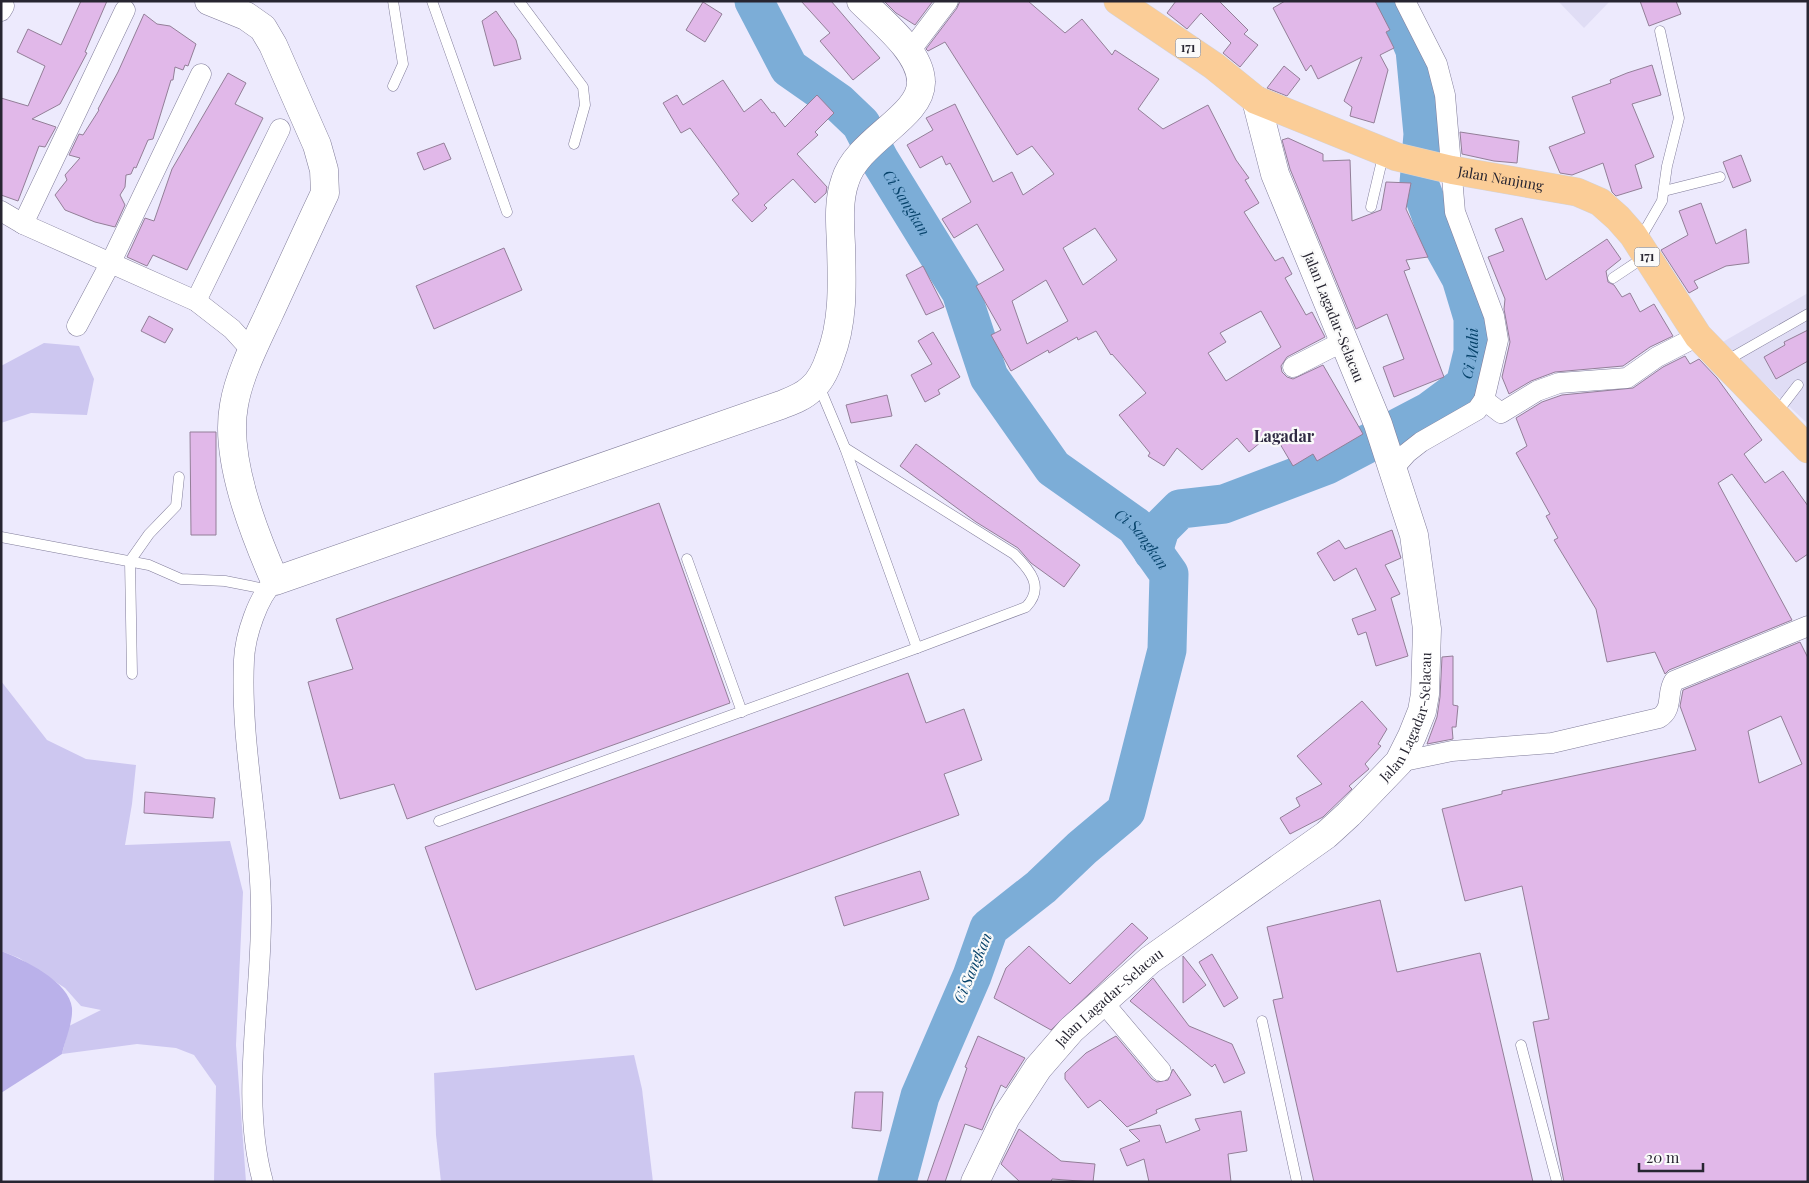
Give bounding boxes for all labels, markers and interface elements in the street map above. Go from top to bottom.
road number: 171 [1176,38,1200,58]
street label: Jalan Nanjung [1456,161,1546,195]
water label: Ci Sangkan [879,166,935,239]
street label: Jalan Lagadar-Selacau [1299,248,1369,385]
road number: 171 [1634,248,1660,266]
water label: Ci Mahi [1456,327,1483,381]
district label: Lagadar [1254,425,1315,446]
water label: Ci Sangkan [1111,504,1174,573]
street label: Jalan Lagadar-Selacau [1374,652,1435,786]
water label: Ci Sangkan [948,930,996,1006]
street label: Jalan Lagadar-Selacau [1050,944,1167,1051]
scale bar [1639,1140,1703,1172]
text: 20 m [1646,1147,1680,1167]

